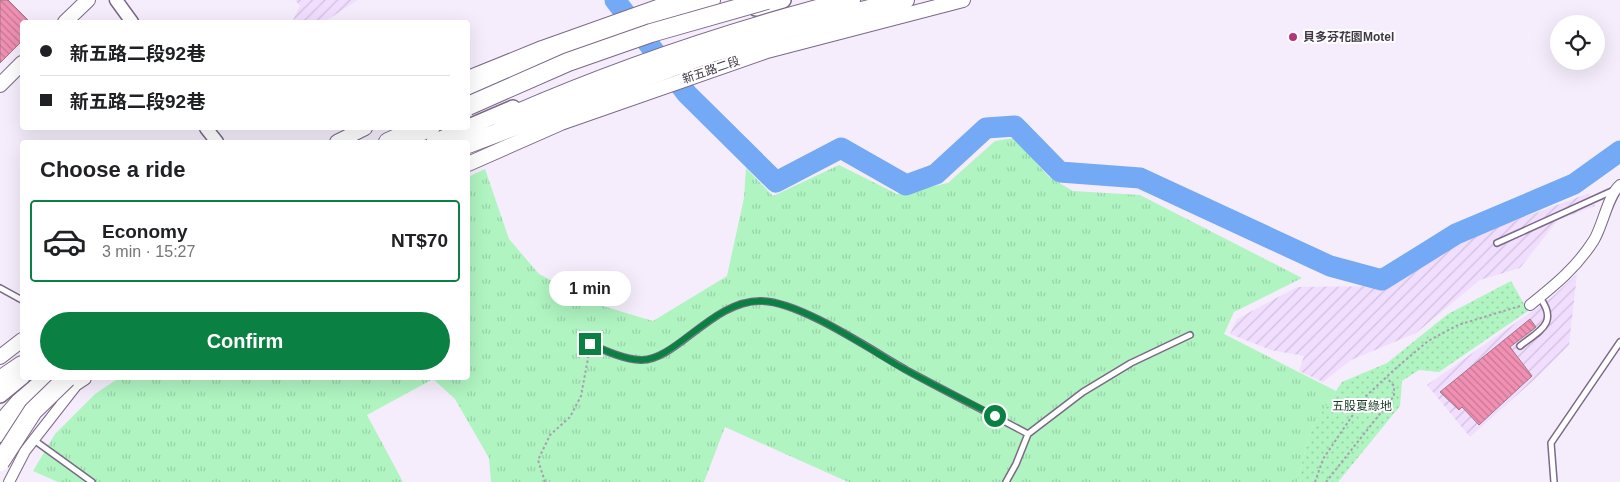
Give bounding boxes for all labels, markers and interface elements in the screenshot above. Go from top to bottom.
map controls [1550,15,1605,70]
button: locate [1550,15,1605,70]
place label: 貝多芬花園Motel [1303,30,1394,44]
marker: 貝多芬花園Motel [1287,31,1299,43]
text: 新五路二段92巷 [70,43,205,64]
street label: 新五路二段 [680,54,742,86]
text: 新五路二段92巷 [70,91,205,112]
text: Choose a ride [40,157,185,182]
icon: car [42,219,87,264]
text: Economy [102,221,188,242]
text: NT$70 [391,230,448,251]
text: 3 min · 15:27 [102,243,195,260]
callout: 1 min [549,272,631,306]
text: 1 min [569,280,611,297]
button: Confirm [40,312,450,370]
route end [579,333,601,355]
park label: 五股夏綠地 [1332,399,1392,413]
route start [984,405,1006,427]

